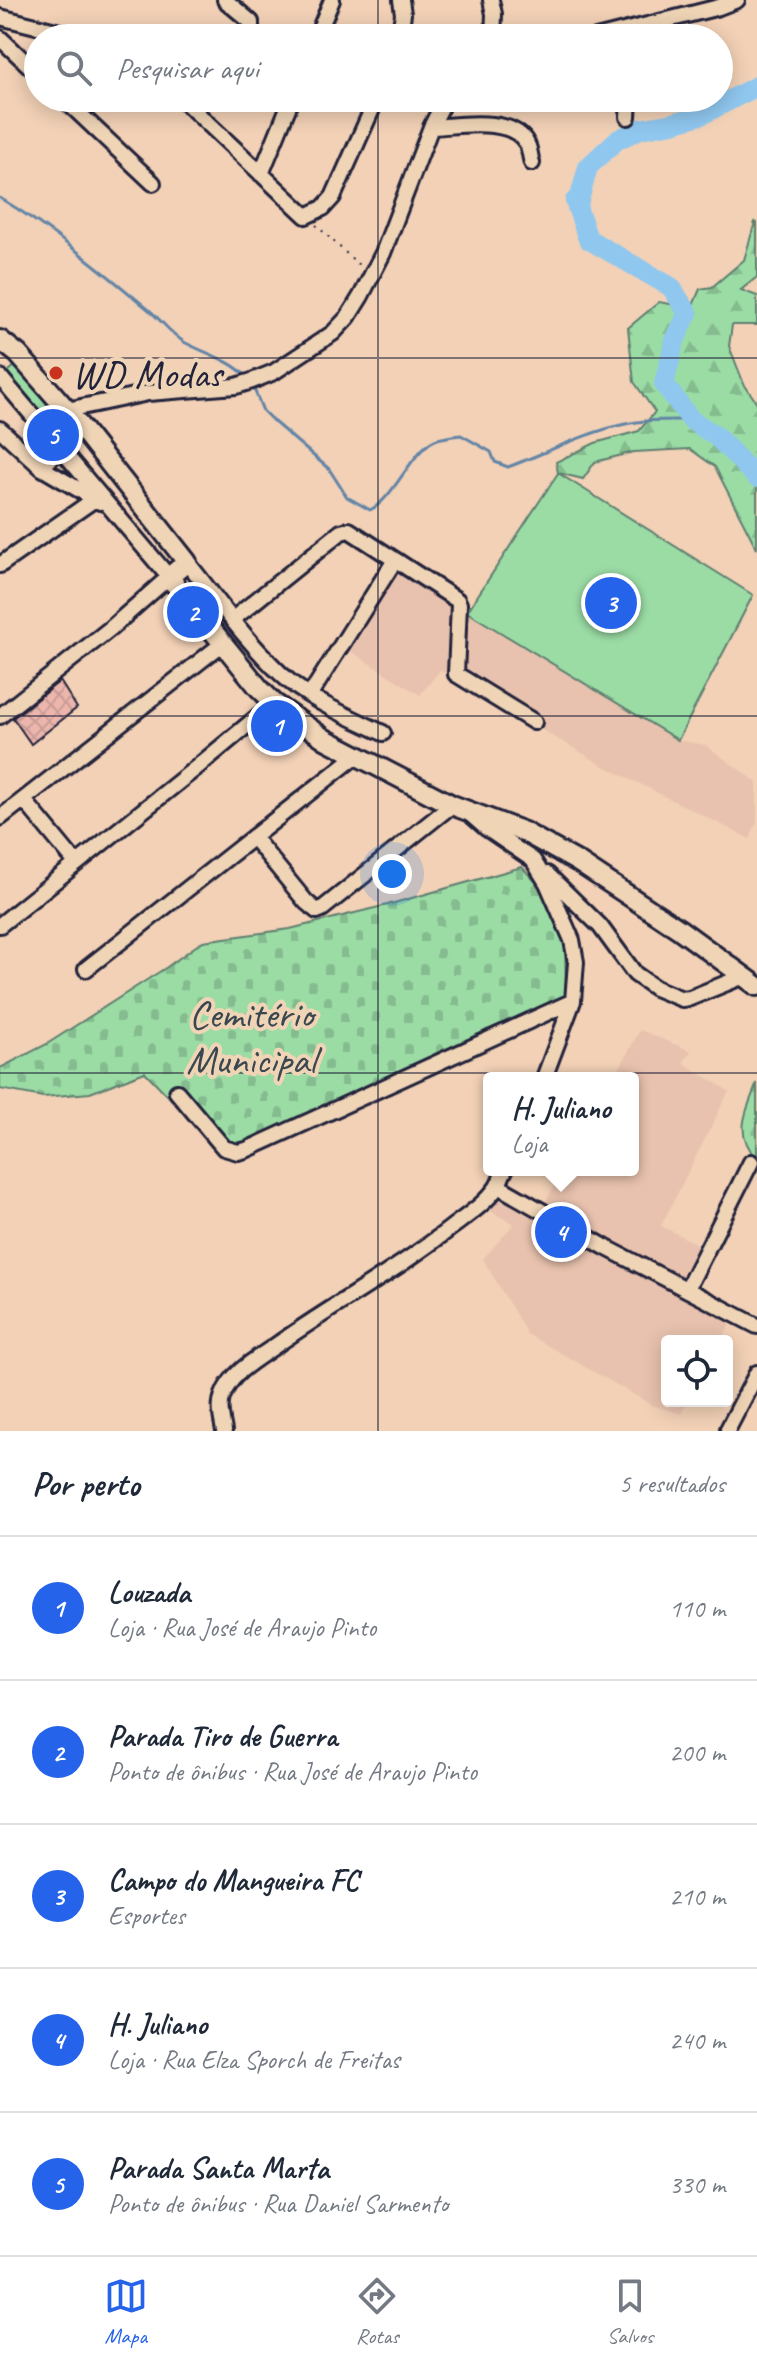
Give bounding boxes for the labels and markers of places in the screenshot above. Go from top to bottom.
place label: WD Modas [72,349,225,399]
marker: WD Modas [47,364,65,382]
pin: 5 [27,405,79,465]
pin: 3 [585,573,637,633]
pin: 2 [167,582,219,642]
pin: 1 [251,696,303,756]
pin: 4 [535,1202,587,1262]

